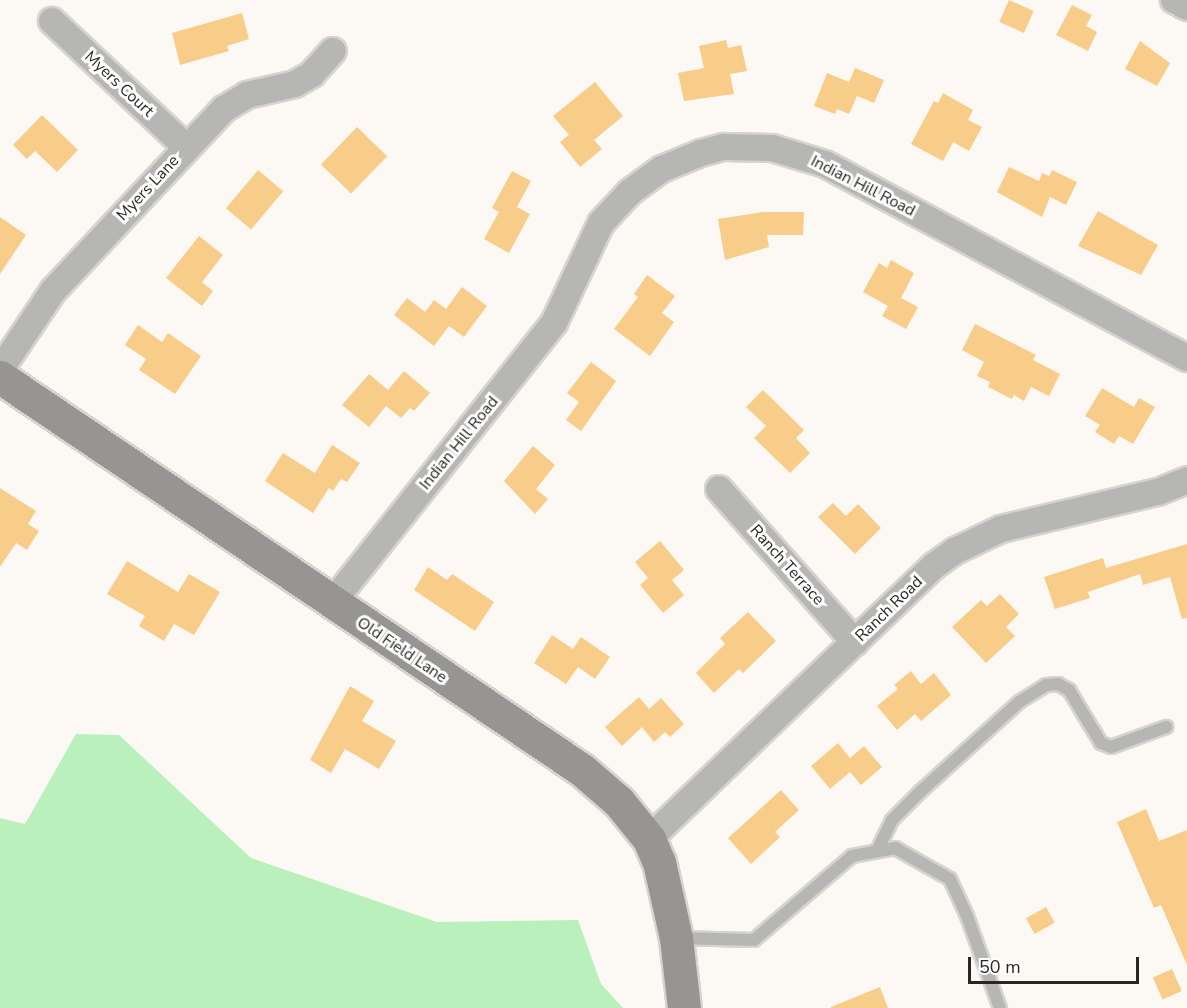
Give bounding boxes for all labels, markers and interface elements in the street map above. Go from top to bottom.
street label: Myers Court [80,47,158,121]
street label: Myers Lane [113,151,183,225]
street label: Indian Hill Road [808,151,918,221]
street label: Indian Hill Road [415,392,503,494]
street label: Ranch Terrace [746,521,828,609]
street label: Ranch Road [851,572,927,646]
street label: Old Field Lane [353,613,451,687]
scale bar [971,945,1142,983]
text: 50 m [979,955,1021,979]

